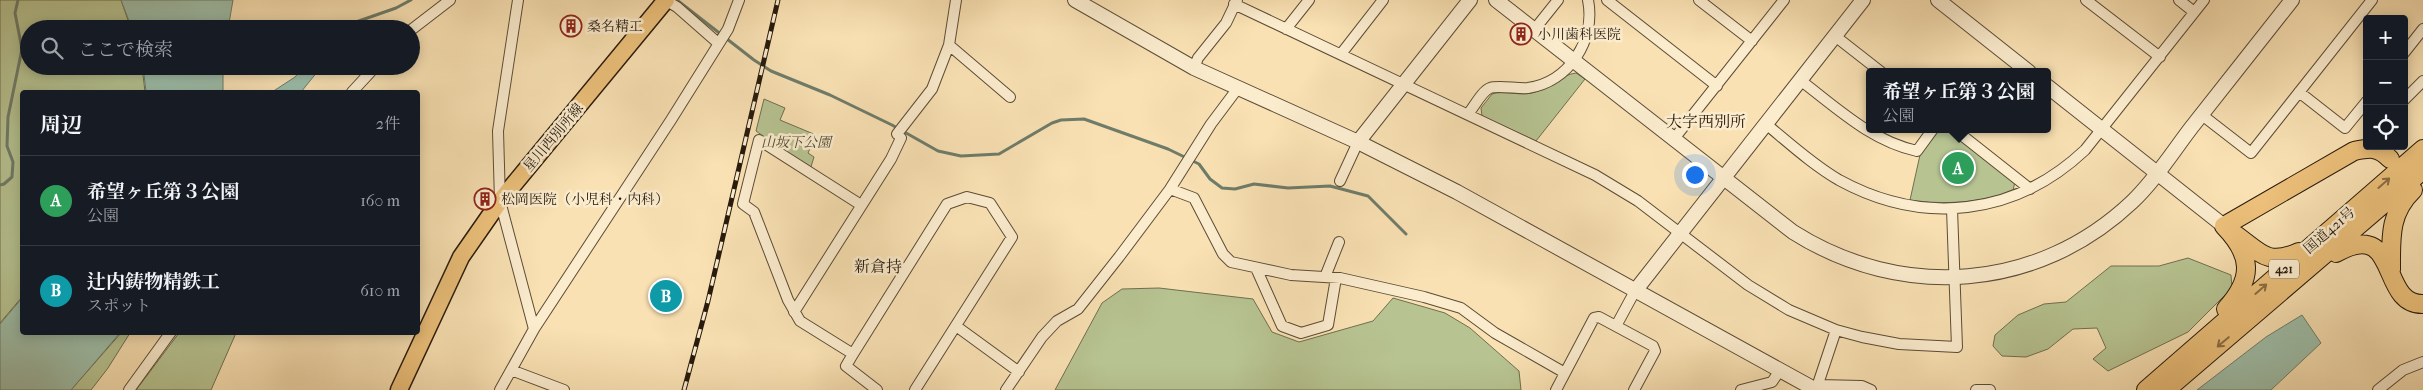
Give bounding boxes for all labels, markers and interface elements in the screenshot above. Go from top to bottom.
building icon: 桑名精工 [559,14,583,38]
map controls [2363,15,2408,150]
button: + [2363,15,2408,60]
place label: 桑名精工 [587,18,643,35]
search box [20,20,420,75]
building icon: 小川歯科医院 [1509,22,1533,46]
place label: 小川歯科医院 [1537,26,1621,43]
icon: search [38,34,66,62]
text: ここで検索 [78,39,173,61]
button: − [2363,60,2408,105]
popup [1866,68,2051,133]
text: 希望ヶ丘第３公園 [1882,81,2035,103]
street label: 星川西別所線 [520,100,587,175]
button: locate [2363,105,2408,150]
text: 公園 [1882,106,1915,125]
district label: 大字西別所 [1666,112,1746,131]
text: 周辺 [40,113,82,137]
text: 2件 [376,114,400,133]
park label: 山坂下公園 [761,134,833,151]
pin: A [1942,149,1974,187]
your location [1682,162,1708,188]
one-way arrow [2378,177,2391,188]
text: 希望ヶ丘第３公園 [87,181,239,203]
building icon: 松岡医院（小児科・内科） [473,187,497,211]
text: A [51,191,61,210]
text: 160 m [360,191,400,210]
place label: 松岡医院（小児科・内科） [501,191,669,208]
street label: 国道421号 [2300,203,2358,257]
text: 公園 [87,206,119,225]
district label: 新倉持 [854,257,902,276]
road number: 421 [2269,260,2299,278]
text: 辻内鋳物精鉄工 [87,271,220,293]
pin: B [650,277,682,315]
text: B [51,281,61,300]
text: 610 m [360,281,400,300]
one-way arrow [2255,283,2268,295]
text: スポット [87,296,151,315]
one-way arrow [2217,337,2230,348]

